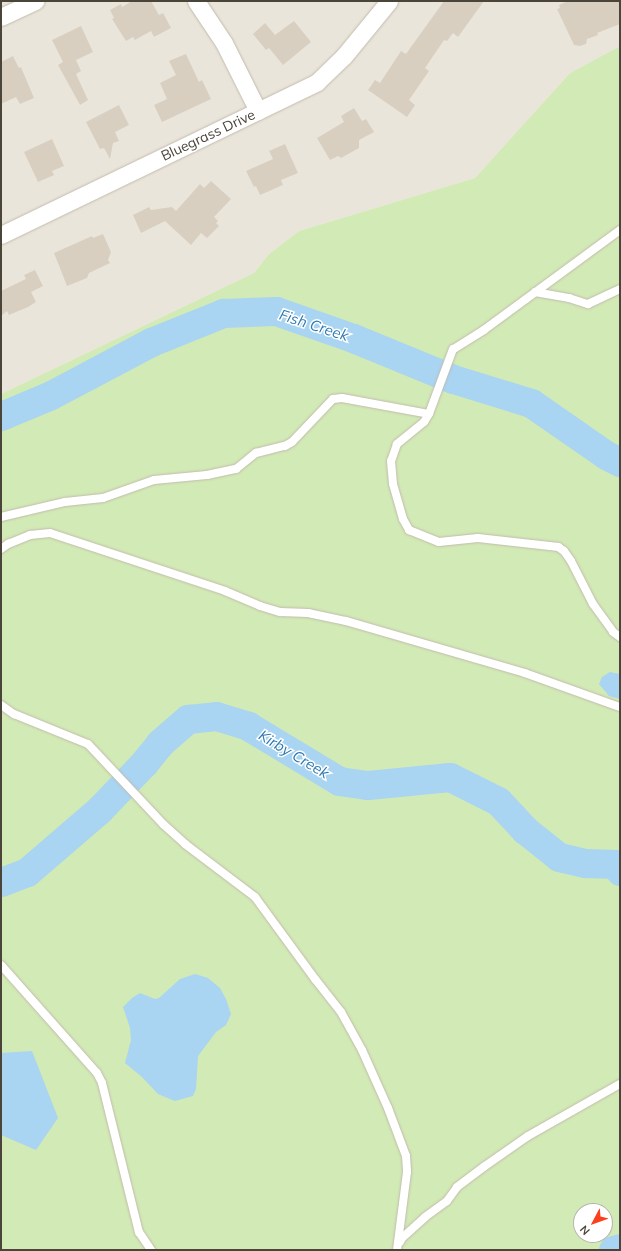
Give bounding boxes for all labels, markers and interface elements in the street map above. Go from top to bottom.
street label: Bluegrass Drive [158,106,258,164]
water label: Fish Creek [277,305,351,345]
water label: Kirby Creek [256,726,332,782]
north arrow [573,1203,613,1243]
text: N [577,1222,593,1238]

